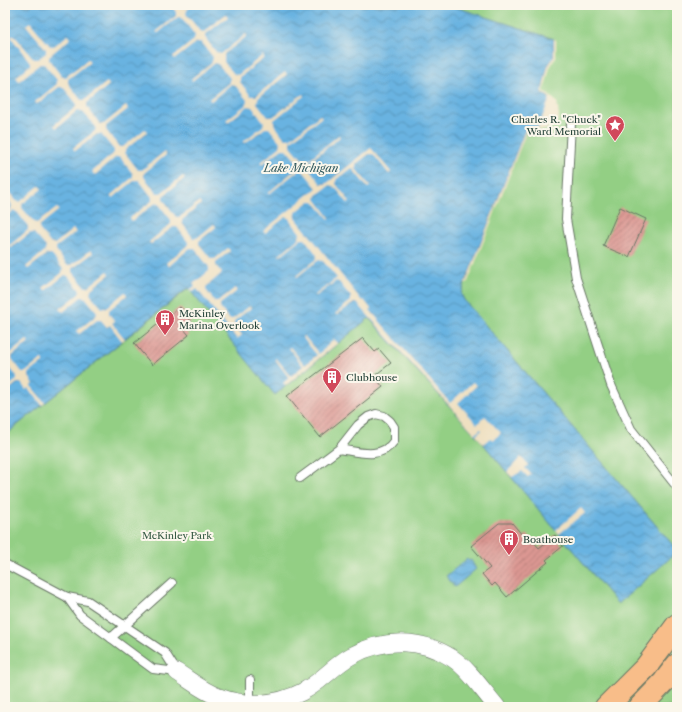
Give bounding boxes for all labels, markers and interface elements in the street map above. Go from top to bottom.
place label: Charles R. "Chuck" Ward Memorial [511,113,601,138]
place icon: Charles R. "Chuck" Ward Memorial [604,114,626,142]
water label: Lake Michigan [263,161,339,175]
place label: McKinley Marina Overlook [179,307,261,332]
building icon: McKinley Marina Overlook [154,308,176,336]
building icon: Clubhouse [321,366,343,394]
place label: Clubhouse [346,371,398,384]
building icon: Boathouse [498,528,520,556]
park label: McKinley Park [142,529,213,542]
place label: Boathouse [523,533,574,546]

